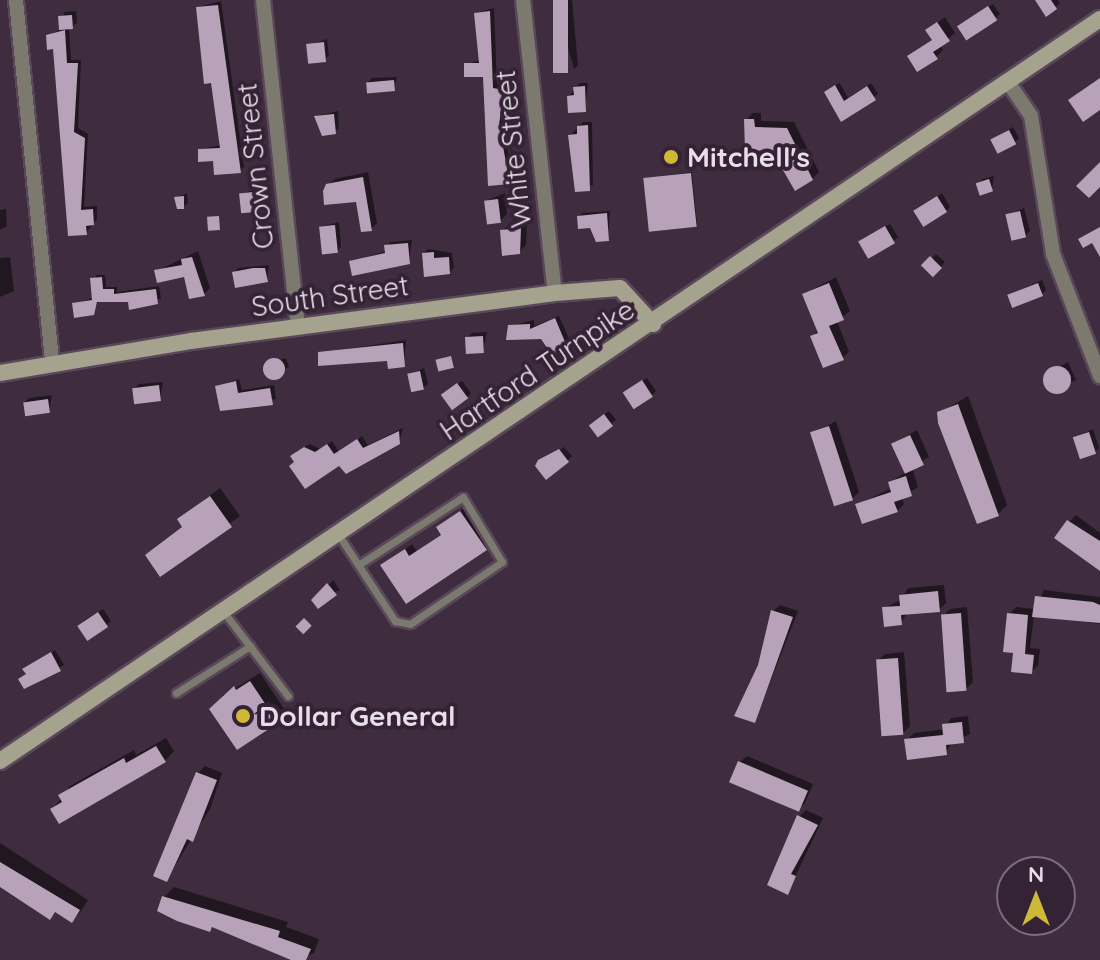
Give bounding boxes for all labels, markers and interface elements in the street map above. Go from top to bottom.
street label: White Street [488,69,538,229]
street label: Crown Street [230,81,280,251]
place label: Mitchell's [687,140,810,174]
marker: Mitchell's [662,148,680,166]
street label: South Street [249,268,411,324]
street label: Hartford Turnpike [434,293,640,447]
place label: Dollar General [259,699,456,733]
marker: Dollar General [234,707,252,725]
north arrow [996,856,1076,936]
text: N [1028,860,1044,888]

